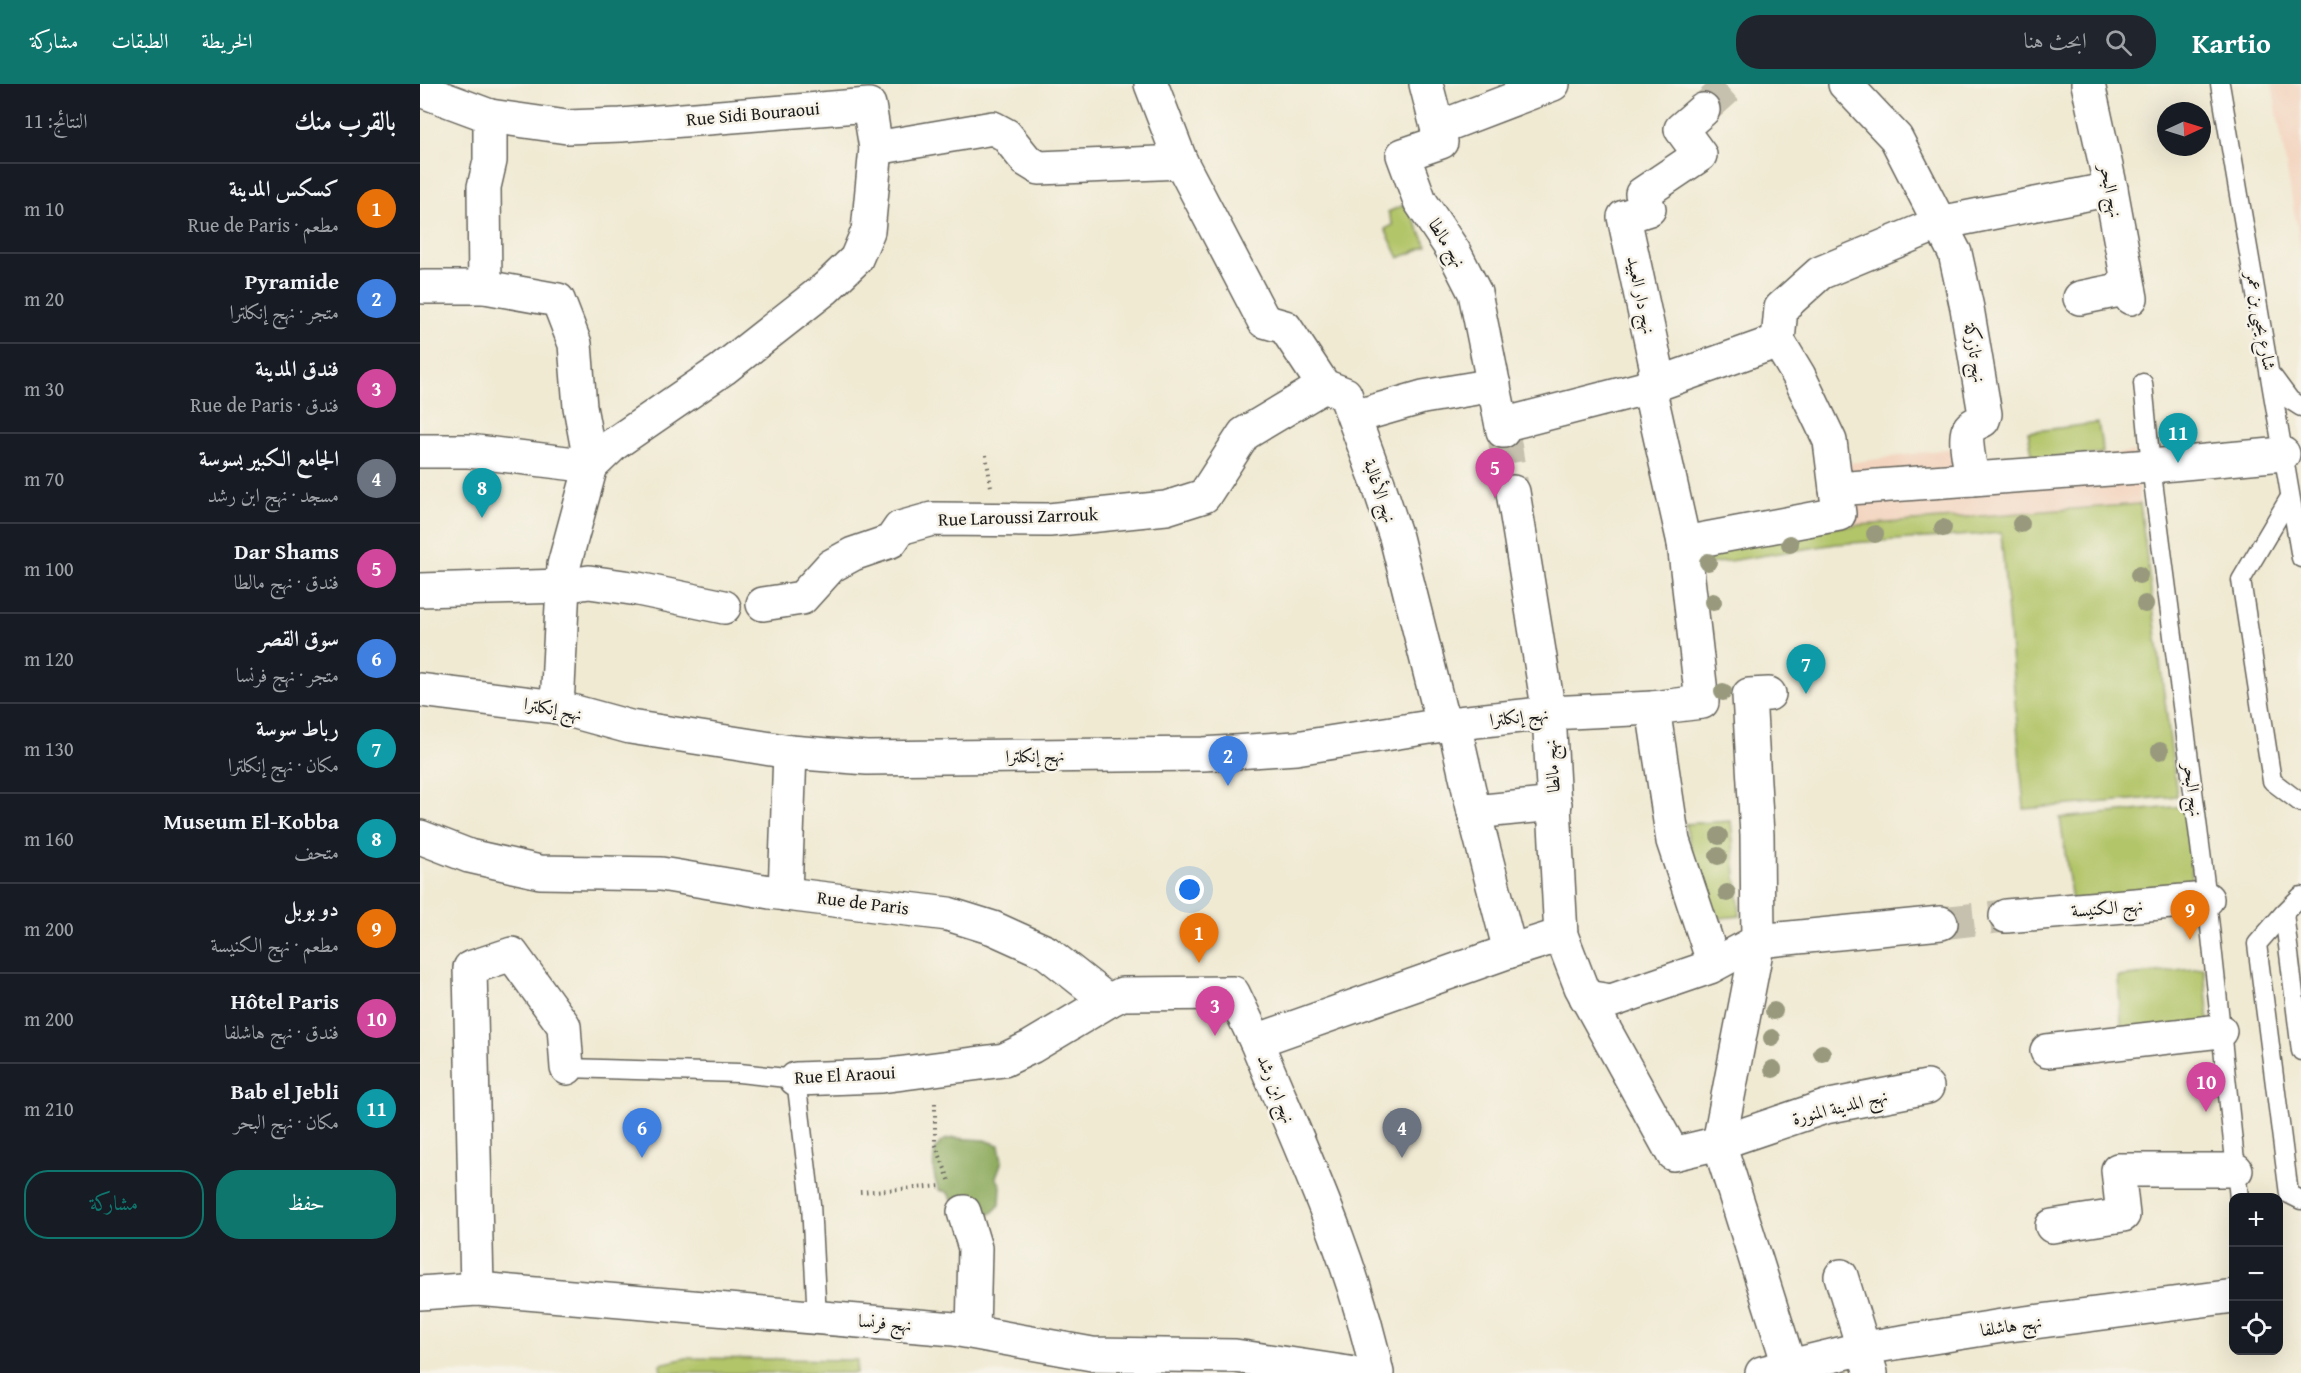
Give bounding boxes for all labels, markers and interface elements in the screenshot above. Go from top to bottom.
search box [1736,15,2156,69]
text: Kartio [2192,22,2271,63]
text: ابحث هنا [2023,24,2087,56]
text: مشاركة [30,25,78,56]
text: الطبقات [111,25,168,56]
text: الخريطة [201,25,253,56]
icon: search [2102,26,2135,59]
street label: Rue Sidi Bouraoui [685,94,821,133]
text: بالقرب منك [294,101,396,140]
north arrow [2157,102,2211,156]
text: النتائج: 11 [24,106,88,135]
street label: نهج البحر [2090,160,2130,220]
text: كسكس المدينة [229,172,339,204]
text: 10 m [24,194,64,223]
text: 1 [371,194,382,223]
text: مطعم · Rue de Paris [188,210,339,239]
street label: نهج مالطا [1419,213,1473,274]
street label: نهج دار العبيد [1617,253,1663,337]
text: Pyramide [245,265,339,297]
street label: شارع يحيى بن عمر [2237,267,2283,373]
text: 20 m [24,284,64,313]
text: 2 [371,284,382,313]
text: متجر · نهج إنكلترا [229,297,339,326]
street label: نهج تازركة [1954,320,1994,385]
text: فندق المدينة [255,352,339,384]
text: 30 m [24,374,64,403]
text: 3 [371,374,382,403]
text: فندق · Rue de Paris [190,390,339,419]
pin: 11 [2158,414,2198,463]
text: الجامع الكبير بسوسة [199,442,339,474]
pin: 5 [1476,448,1514,498]
street label: نهج الأغالبة [1354,455,1404,527]
text: 70 m [24,464,64,493]
text: 4 [371,464,382,493]
pin: 8 [462,468,502,518]
text: مسجد · نهج ابن رشد [207,480,339,509]
street label: Rue Laroussi Zarrouk [938,500,1099,533]
text: Dar Shams [234,535,339,567]
text: 100 m [24,554,74,583]
text: 5 [371,554,382,583]
text: فندق · نهج مالطا [234,567,339,596]
text: سوق القصر [259,622,339,654]
text: 120 m [24,644,74,673]
text: 6 [371,644,382,673]
pin: 7 [1786,644,1826,694]
text: متجر · نهج فرنسا [236,660,339,689]
street label: نهج إنكلترا [521,690,585,730]
street label: نهج إنكلترا [1488,700,1550,736]
text: رباط سوسة [256,712,339,744]
text: 130 m [24,734,74,763]
text: 7 [371,734,382,763]
pin: 2 [1208,736,1248,786]
street label: نهج مالطا [1536,738,1570,794]
street label: نهج إنكلترا [1005,741,1065,773]
text: مكان · نهج إنكلترا [228,750,339,779]
street label: نهج البحر [2174,760,2210,819]
text: Museum El-Kobba [163,805,339,837]
text: 160 m [24,824,74,853]
text: 8 [371,824,382,853]
text: متحف [294,837,339,866]
your location [1175,875,1204,904]
street label: Rue de Paris [816,883,911,922]
pin: 9 [2170,890,2210,940]
street label: نهج الكنيسة [2070,891,2144,927]
text: دو بوبل [284,892,339,924]
text: 200 m [24,914,74,943]
text: 9 [371,914,382,943]
pin: 1 [1180,914,1218,963]
text: مطعم · نهج الكنيسة [211,930,339,959]
text: Hôtel Paris [231,985,339,1017]
pin: 3 [1196,986,1234,1036]
text: 200 m [24,1004,74,1033]
text: 10 [366,1004,387,1033]
text: فندق · نهج هاشلفا [224,1017,339,1046]
street label: نهج ابن رشد [1248,1050,1303,1128]
street label: Rue El Araoui [794,1058,896,1091]
pin: 10 [2186,1062,2226,1112]
text: Bab el Jebli [231,1075,339,1107]
street label: نهج المدينة المنورة [1789,1082,1891,1134]
text: 210 m [24,1094,74,1123]
text: 11 [366,1094,387,1123]
text: مكان · نهج البحر [234,1107,339,1136]
pin: 6 [622,1108,662,1158]
pin: 4 [1382,1108,1422,1158]
button: مشاركة [24,1170,204,1239]
button: حفظ [216,1170,396,1239]
map controls [2229,1193,2283,1355]
button: + [2229,1193,2283,1247]
button: − [2229,1247,2283,1301]
button: locate [2229,1301,2283,1355]
street label: نهج فرنسا [857,1307,913,1341]
street label: نهج هاشلفا [1978,1308,2044,1346]

